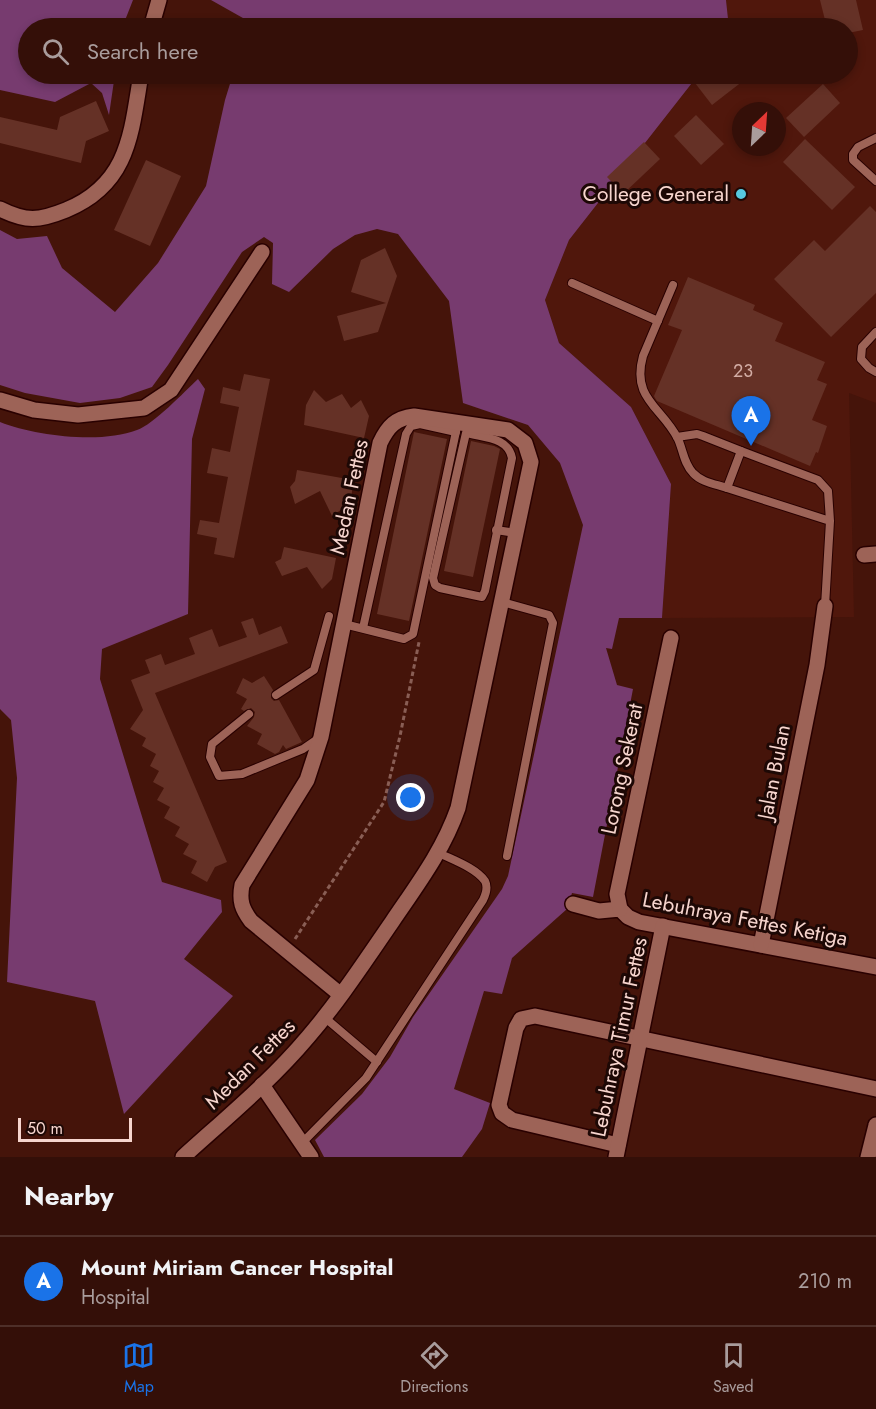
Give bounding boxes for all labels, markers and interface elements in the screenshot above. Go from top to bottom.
search box [18,18,858,84]
icon: search [39,35,72,68]
text: Search here [87,35,198,67]
north arrow [732,102,786,156]
place label: College General [583,179,729,209]
marker: College General [734,187,748,201]
house number: 23 [733,358,753,384]
pin: A [732,396,771,446]
street label: Medan Fettes [322,437,376,557]
street label: Lorong Sekerat [594,701,650,837]
street label: Jalan Bulan [750,722,798,825]
your location [396,783,425,812]
street label: Lebuhraya Fettes Ketiga [640,884,850,954]
street label: Lebuhraya Timur Fettes [583,934,655,1140]
street label: Medan Fettes [198,1012,302,1116]
scale bar [18,1115,132,1142]
text: 50 m [27,1117,63,1140]
text: Nearby [24,1177,113,1215]
text: Mount Miriam Cancer Hospital [81,1251,394,1283]
text: A [36,1267,51,1296]
text: 210 m [798,1267,852,1296]
text: Hospital [81,1283,150,1312]
tab: Map [122,1339,155,1398]
tab: Directions [400,1339,468,1398]
tab: Saved [713,1339,754,1398]

